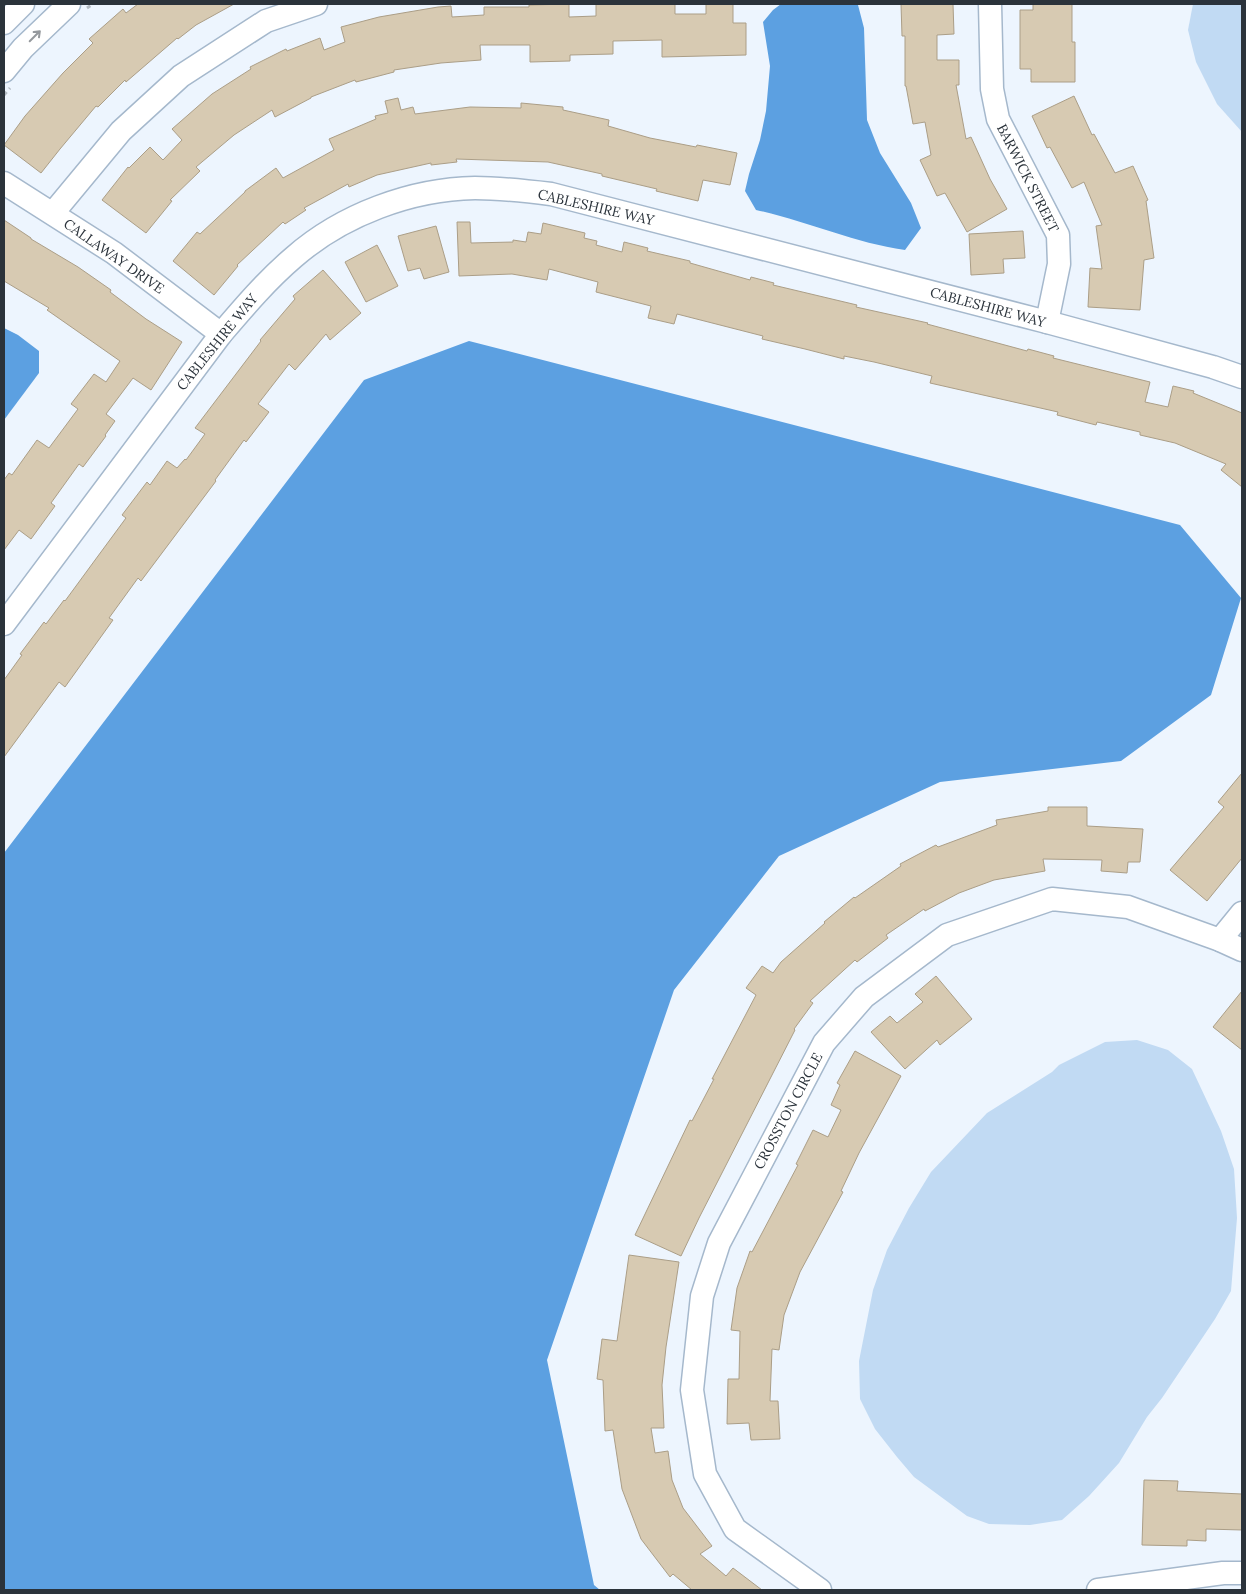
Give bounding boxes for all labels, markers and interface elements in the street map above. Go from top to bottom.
one-way arrow [29,30,42,42]
street label: BARWICK STREET [993,121,1063,235]
street label: CABLESHIRE WAY [536,185,657,229]
street label: CALLAWAY DRIVE [60,215,168,298]
street label: CABLESHIRE WAY [928,283,1049,331]
street label: CABLESHIRE WAY [173,289,262,394]
street label: CROSSTON CIRCLE [750,1049,827,1172]

